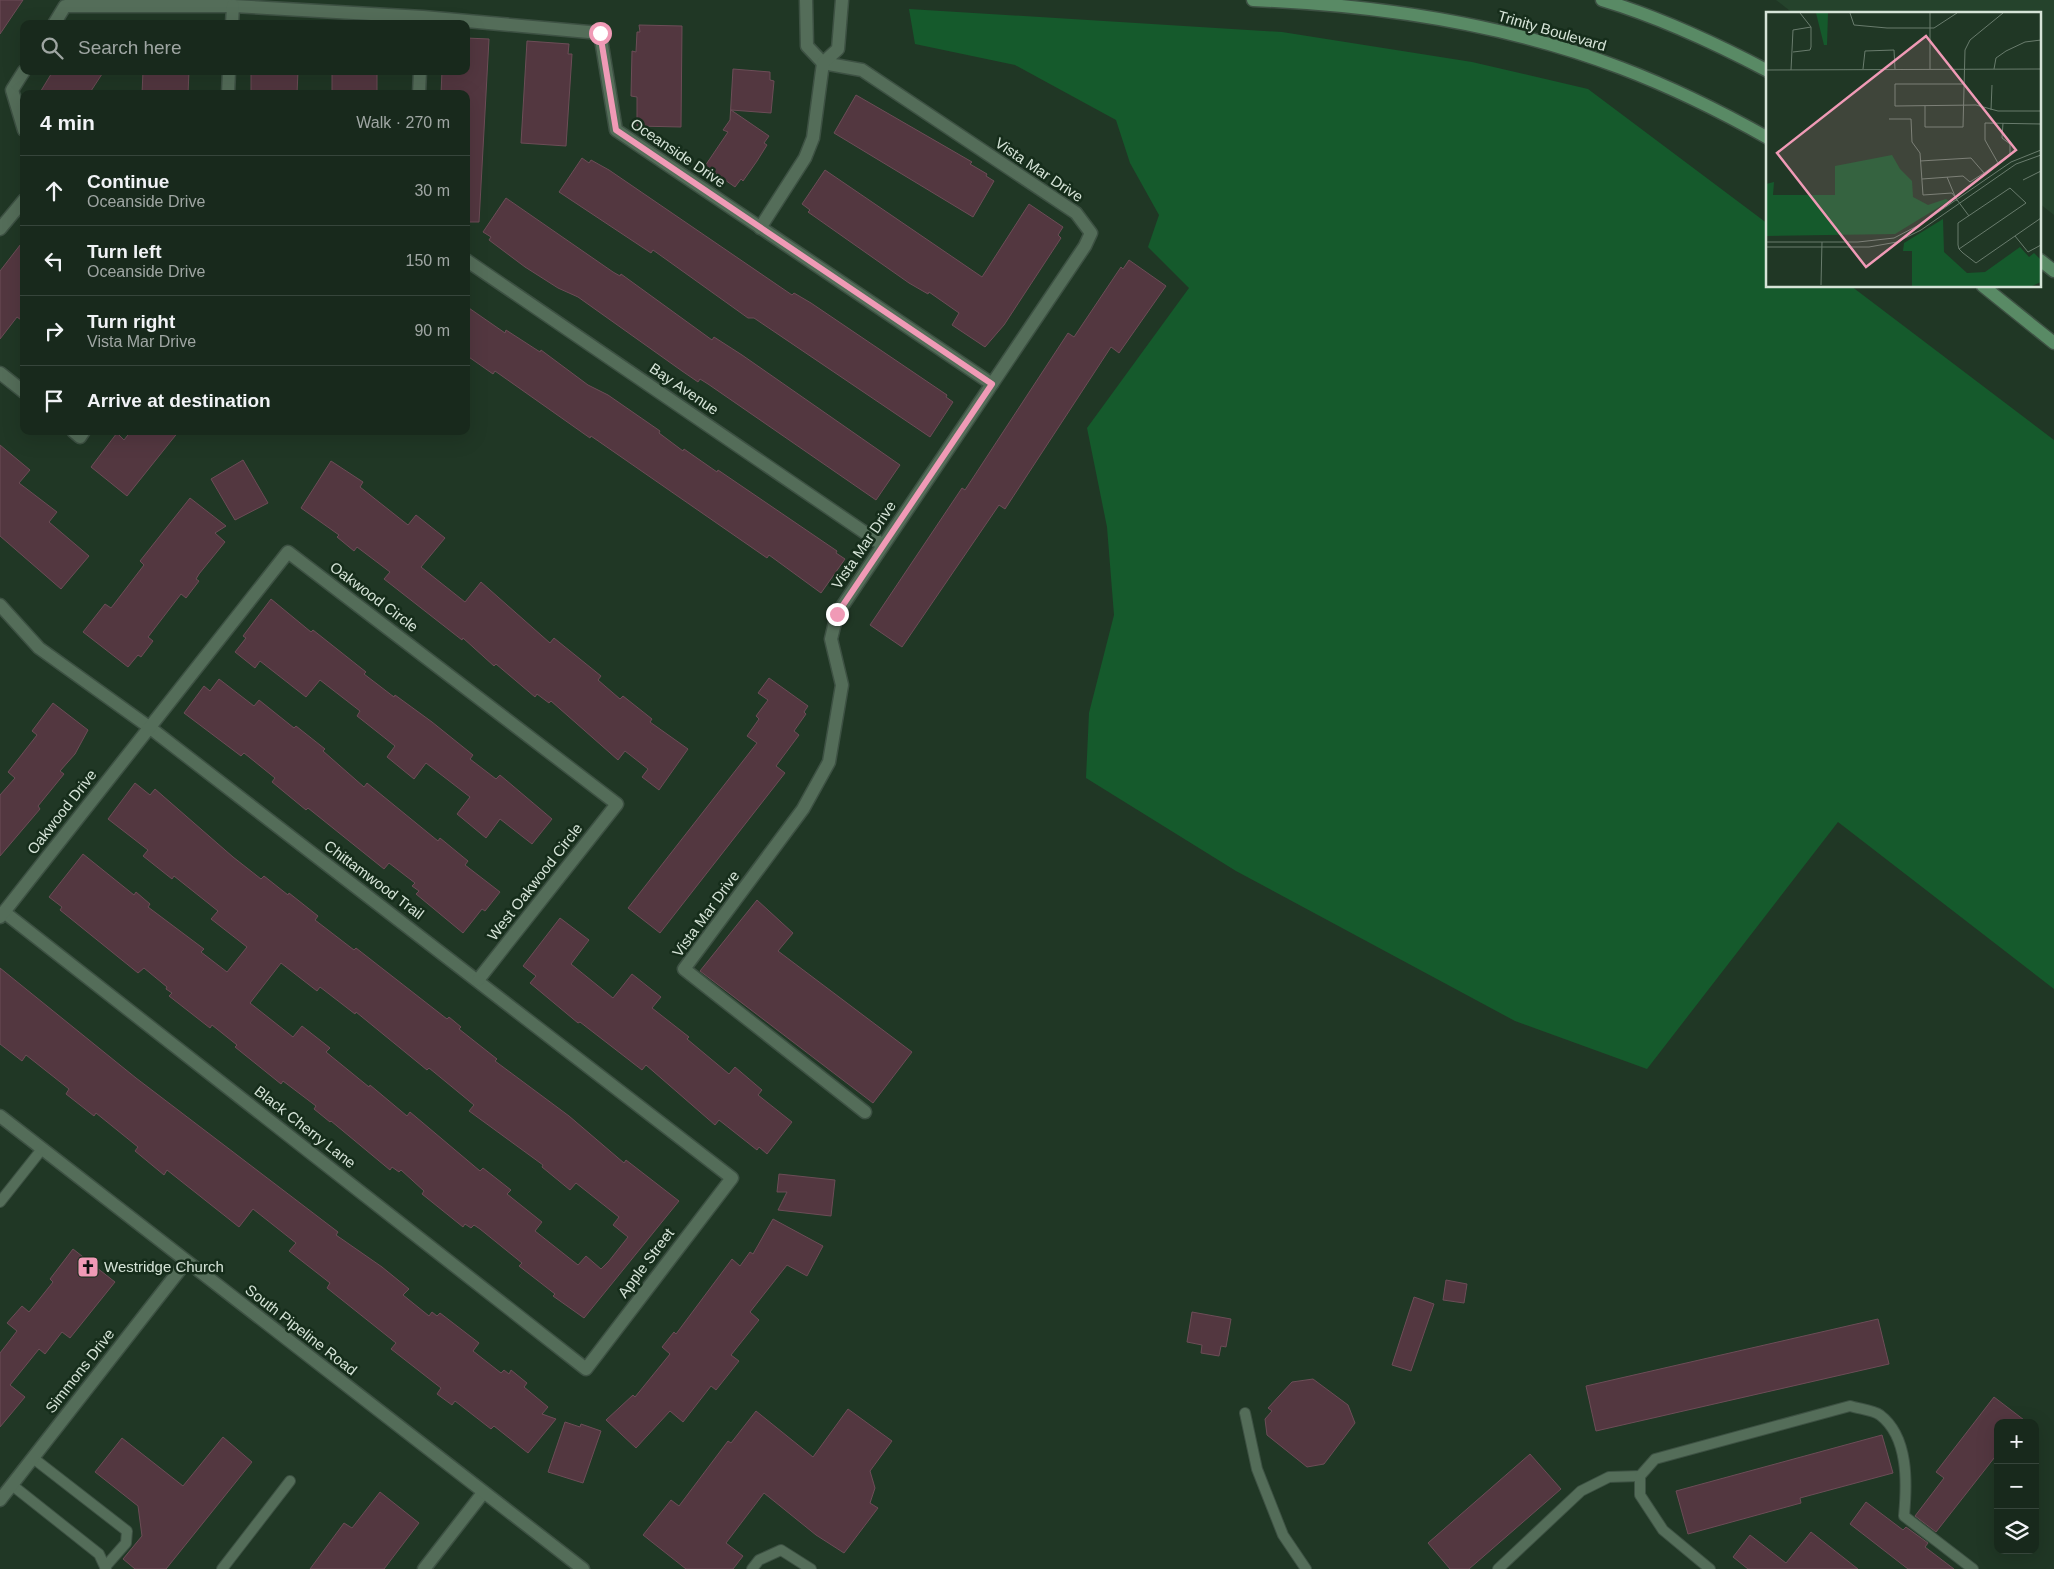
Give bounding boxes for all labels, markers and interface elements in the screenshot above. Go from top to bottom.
street label: Trinity Boulevard [1496,7,1608,54]
inset map [1766,12,2042,288]
search box [20,20,470,75]
route start [589,22,612,45]
icon: search [38,34,66,62]
text: Search here [78,37,182,58]
text: 4 min [40,111,95,134]
text: Walk · 270 m [356,114,450,131]
street label: Oceanside Drive [628,115,729,191]
street label: Vista Mar Drive [992,134,1086,205]
text: Continue [87,171,169,192]
icon: ahead [40,177,68,205]
text: 30 m [414,182,450,199]
text: Oceanside Drive [87,193,205,210]
text: Turn left [87,241,162,262]
icon: left [40,247,68,275]
text: 150 m [406,252,450,269]
text: Oceanside Drive [87,263,205,280]
text: Turn right [87,311,175,332]
icon: right [40,317,68,345]
text: 90 m [414,322,450,339]
text: Vista Mar Drive [87,333,196,350]
street label: Bay Avenue [646,359,722,418]
icon: arrive [40,387,68,415]
text: Arrive at destination [87,390,271,411]
street label: Vista Mar Drive [828,498,899,592]
street label: Oakwood Circle [327,558,422,635]
route end [826,603,849,626]
street label: Oakwood Drive [23,766,100,857]
street label: West Oakwood Circle [484,820,586,944]
street label: Chittamwood Trail [321,837,427,923]
street label: Vista Mar Drive [669,867,743,960]
street label: Black Cherry Lane [251,1082,359,1171]
street label: Apple Street [614,1224,678,1301]
church icon: Westridge Church [76,1255,100,1279]
place label: Westridge Church [104,1258,224,1275]
street label: South Pipeline Road [242,1281,360,1378]
street label: Simmons Drive [42,1325,118,1416]
map controls [1994,1419,2039,1554]
button: + [1994,1419,2039,1464]
button: − [1994,1464,2039,1509]
button: layers [1994,1509,2039,1554]

